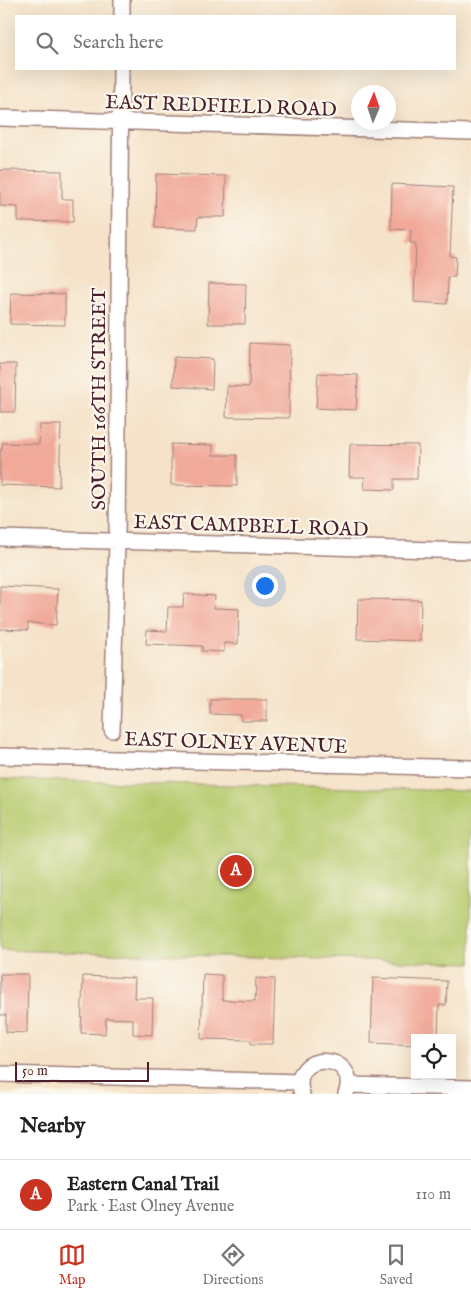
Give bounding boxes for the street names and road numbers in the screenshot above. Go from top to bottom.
street label: EAST REDFIELD ROAD [105,90,337,123]
street label: SOUTH 166TH STREET [87,287,112,510]
street label: EAST CAMPBELL ROAD [133,510,369,543]
street label: EAST OLNEY AVENUE [124,727,348,760]

